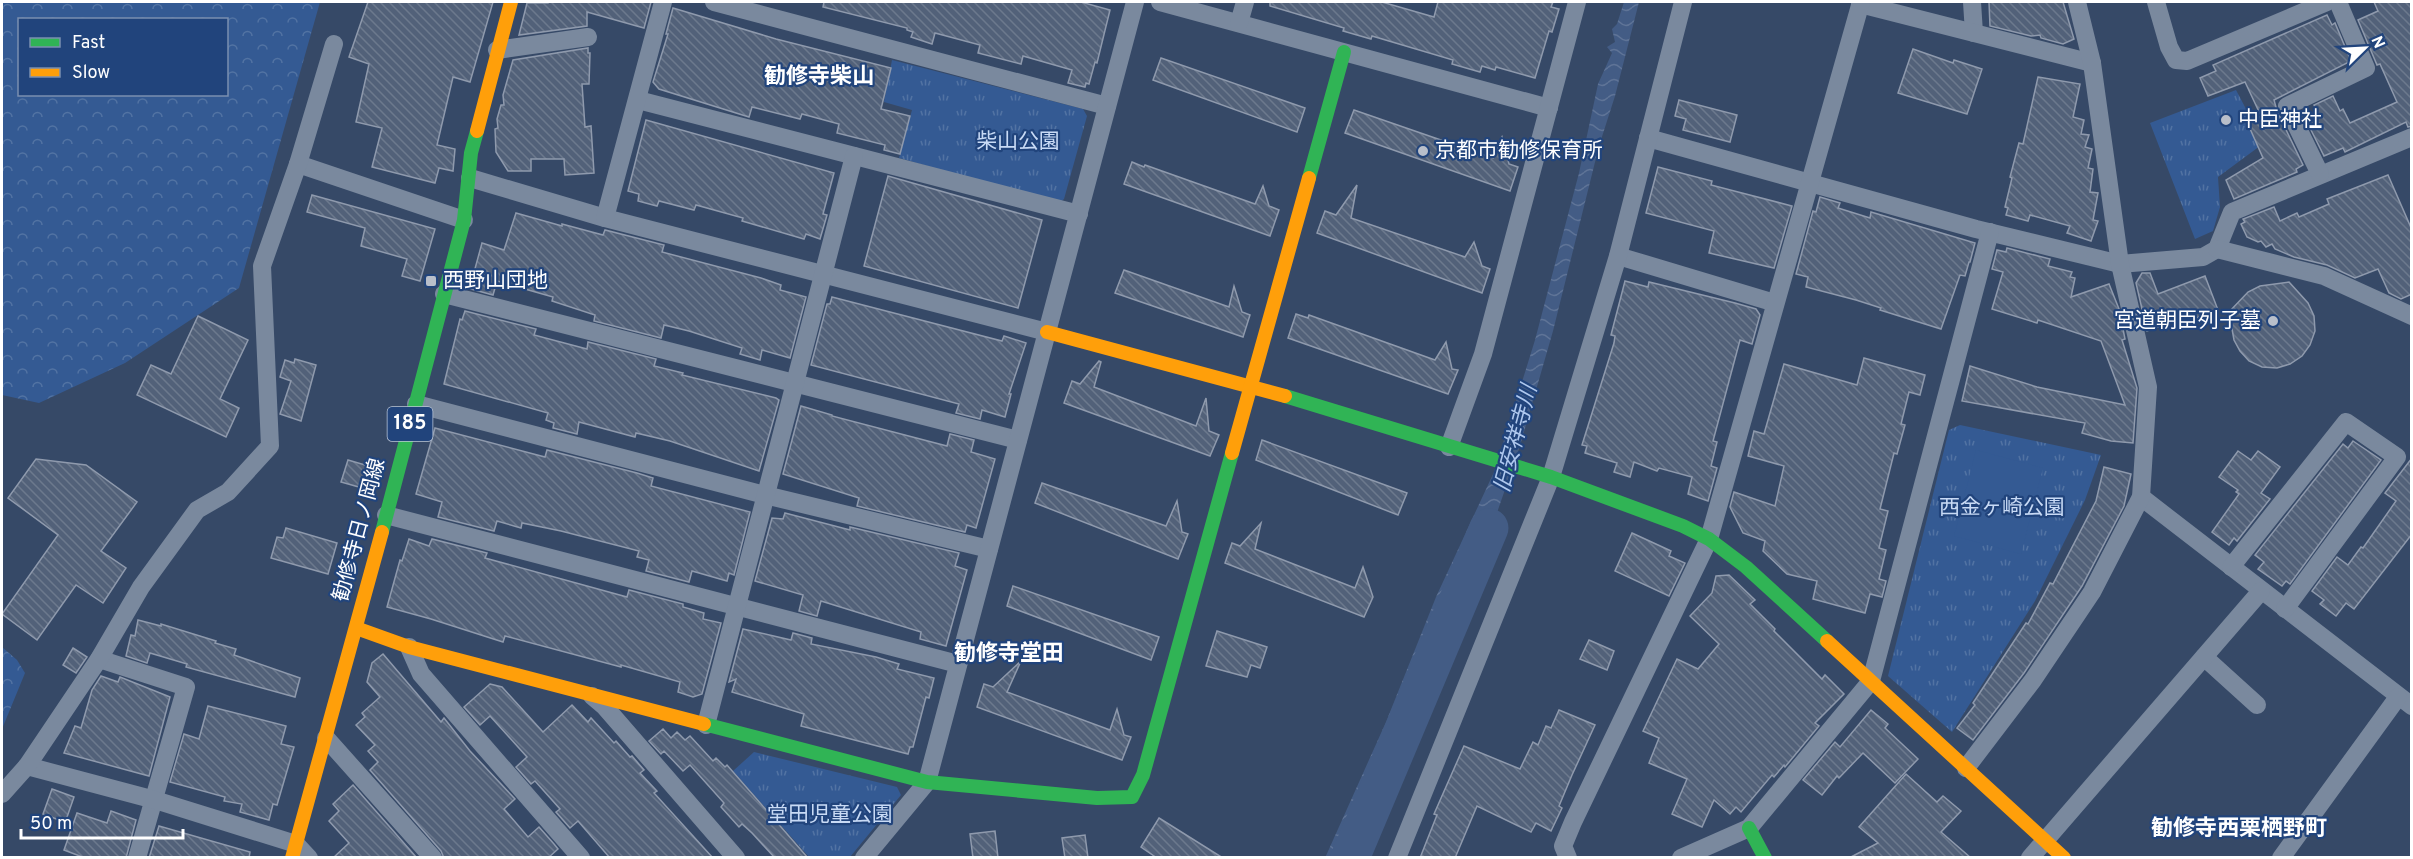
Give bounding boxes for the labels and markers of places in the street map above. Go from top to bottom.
place label: 中臣神社 [2238,107,2322,134]
marker: 中臣神社 [2219,113,2233,127]
place label: 京都市勧修保育所 [1435,138,1603,165]
marker: 京都市勧修保育所 [1416,144,1430,158]
place label: 西野山団地 [443,268,548,295]
marker: 西野山団地 [424,274,438,288]
place label: 宮道朝臣列子墓 [2114,308,2261,335]
marker: 宮道朝臣列子墓 [2266,314,2280,328]

